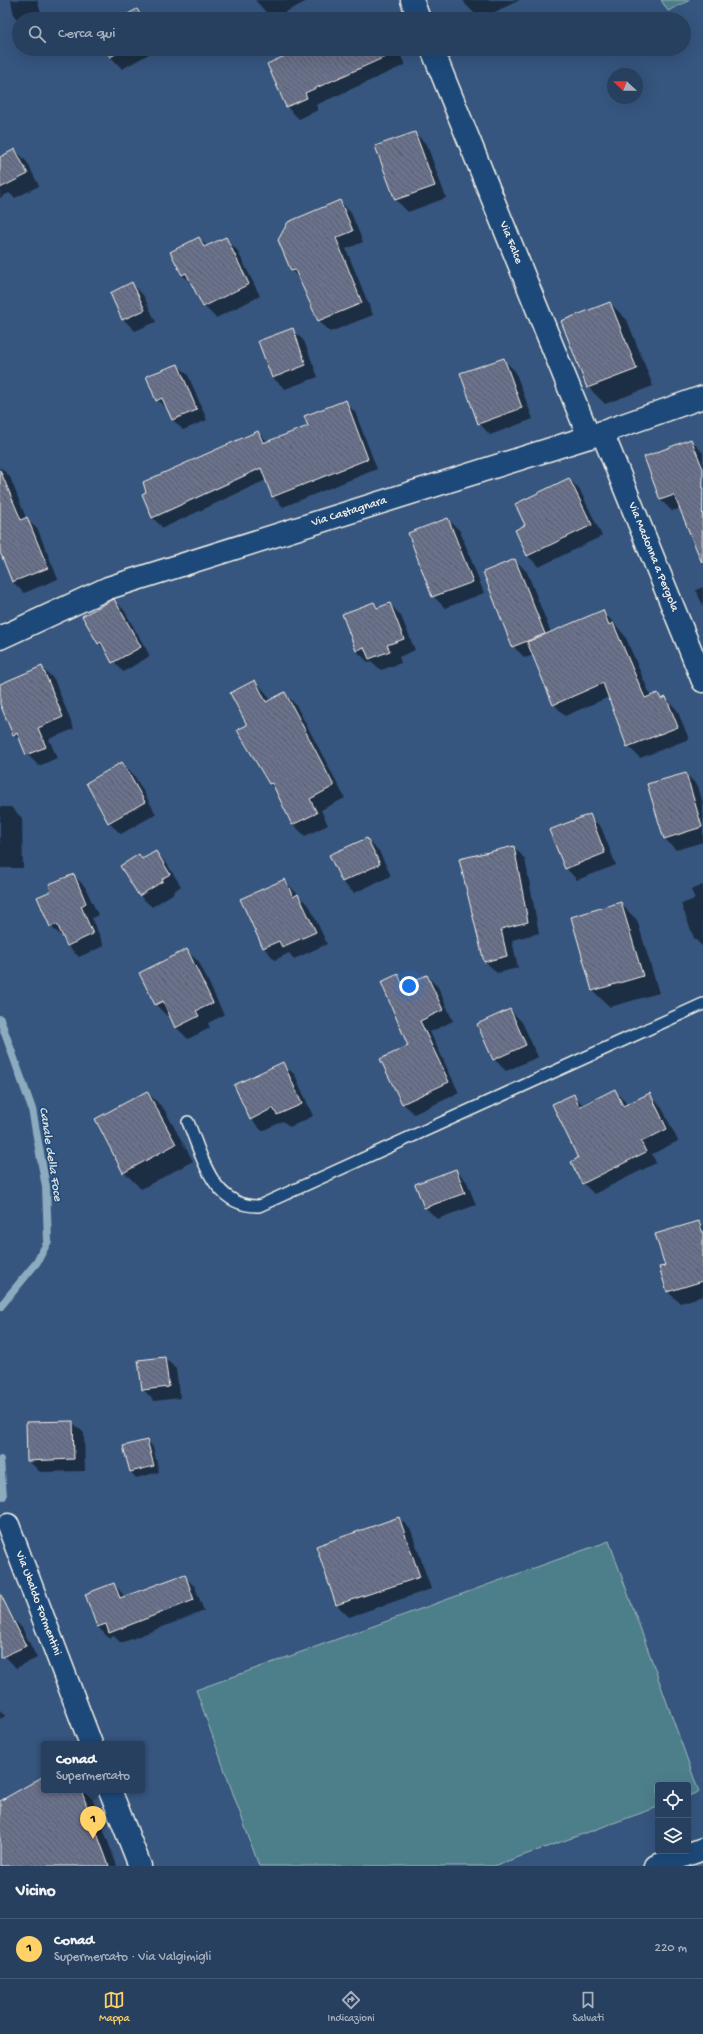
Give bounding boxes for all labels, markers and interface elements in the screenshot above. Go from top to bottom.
search box [12,12,691,56]
icon: search [26,23,48,45]
text: Cerca qui [58,25,115,43]
north arrow [607,68,643,104]
street label: Via Falce [495,219,526,267]
street label: Via Castagnara [309,494,389,531]
street label: Via Madonna a Pergola [624,499,681,614]
your location [399,976,419,996]
water label: Canale della Foce [35,1106,65,1203]
street label: Via Ubaldo Formentini [11,1548,64,1658]
popup [41,1741,145,1793]
text: Conad [56,1751,96,1769]
text: Supermercato [56,1769,130,1784]
map controls [655,1782,691,1854]
button: locate [655,1782,691,1818]
pin: 1 [80,1806,106,1839]
button: layers [655,1818,691,1854]
text: Vicino [16,1882,56,1902]
text: Conad [54,1932,94,1950]
text: 1 [26,1941,32,1956]
text: 220 m [655,1941,687,1956]
text: Supermercato · Via Valgimigli [54,1950,211,1965]
tab: Mappa [99,1989,130,2025]
tab: Indicazioni [328,1989,375,2025]
tab: Salvati [573,1989,604,2025]

